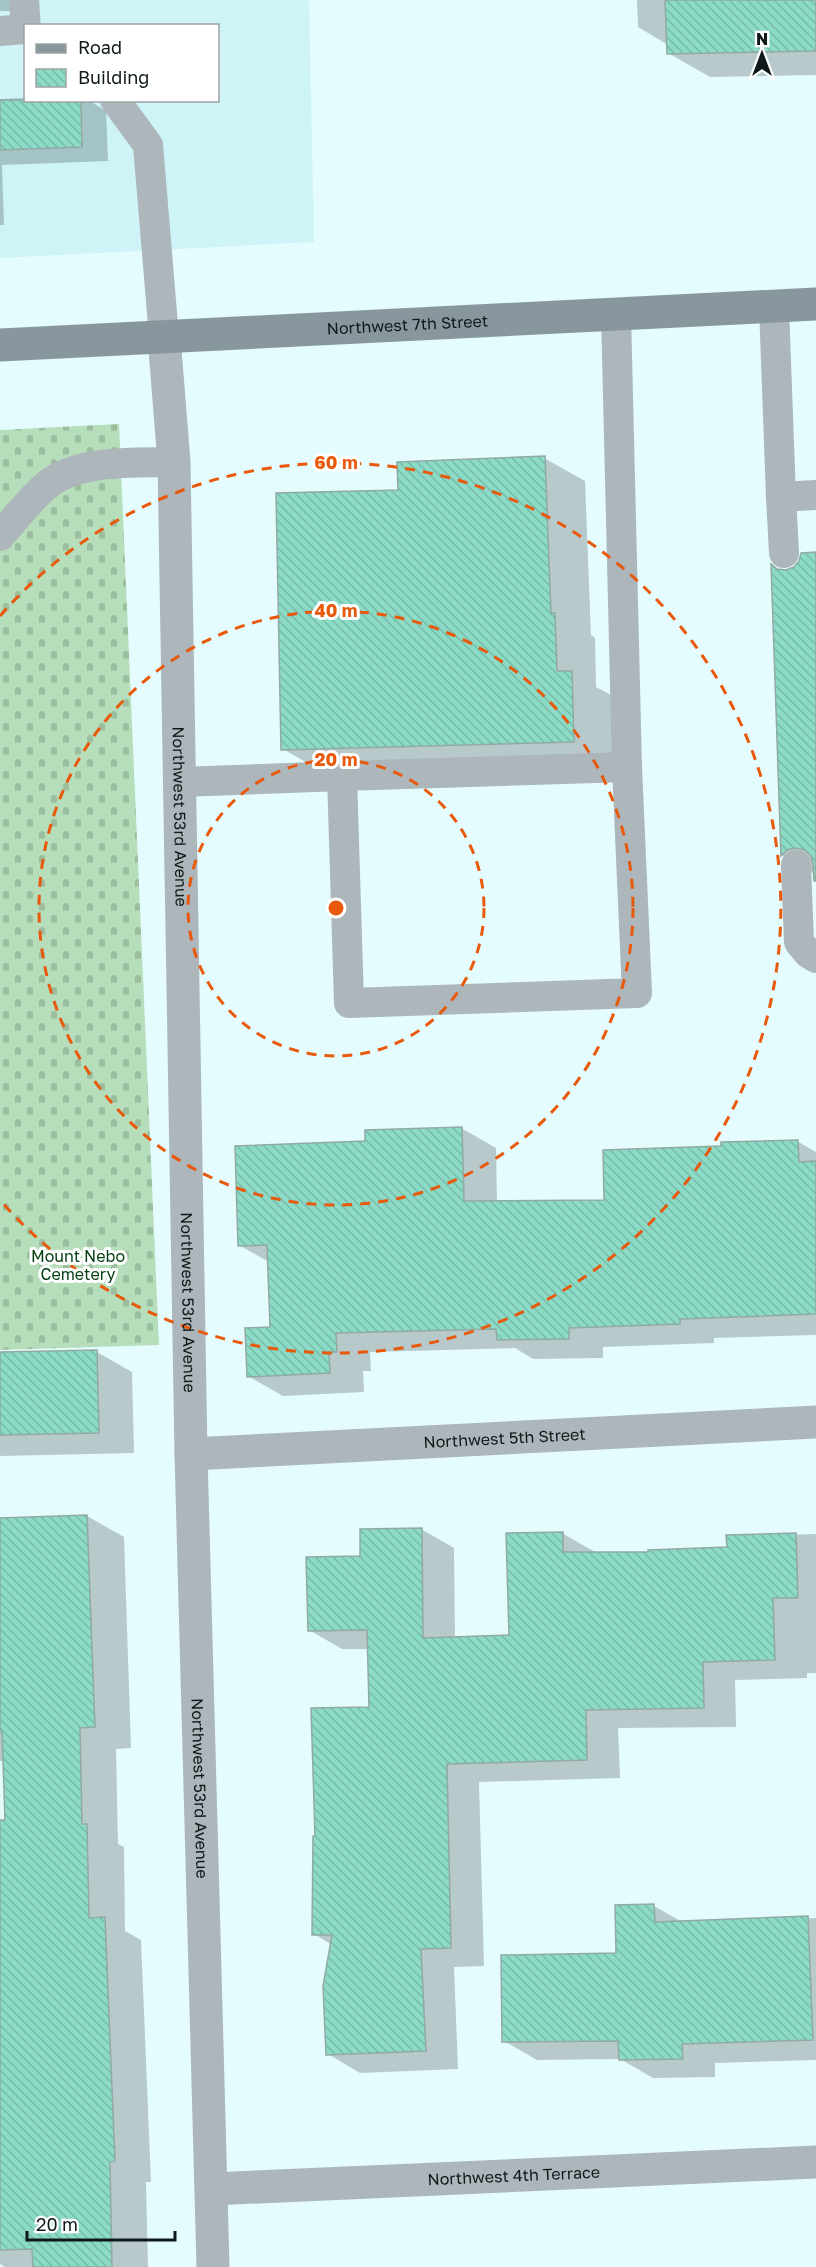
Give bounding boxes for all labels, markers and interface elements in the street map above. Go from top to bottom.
legend [24,24,219,102]
north arrow [732,24,792,84]
text: N [756,29,768,49]
text: Road [78,36,122,58]
text: Building [78,66,149,88]
street label: Northwest 7th Street [326,310,489,339]
text: 60 m [314,451,358,473]
text: 40 m [314,599,358,621]
street label: Northwest 53rd Avenue [169,726,192,907]
text: 20 m [315,748,357,770]
centre of rings [326,898,346,918]
street label: Northwest 53rd Avenue [177,1212,200,1393]
park label: Mount Nebo Cemetery [31,1246,125,1284]
street label: Northwest 5th Street [423,1424,586,1452]
street label: Northwest 53rd Avenue [188,1698,212,1879]
street label: Northwest 4th Terrace [427,2162,600,2189]
scale bar [27,2204,176,2242]
text: 20 m [36,2213,78,2235]

